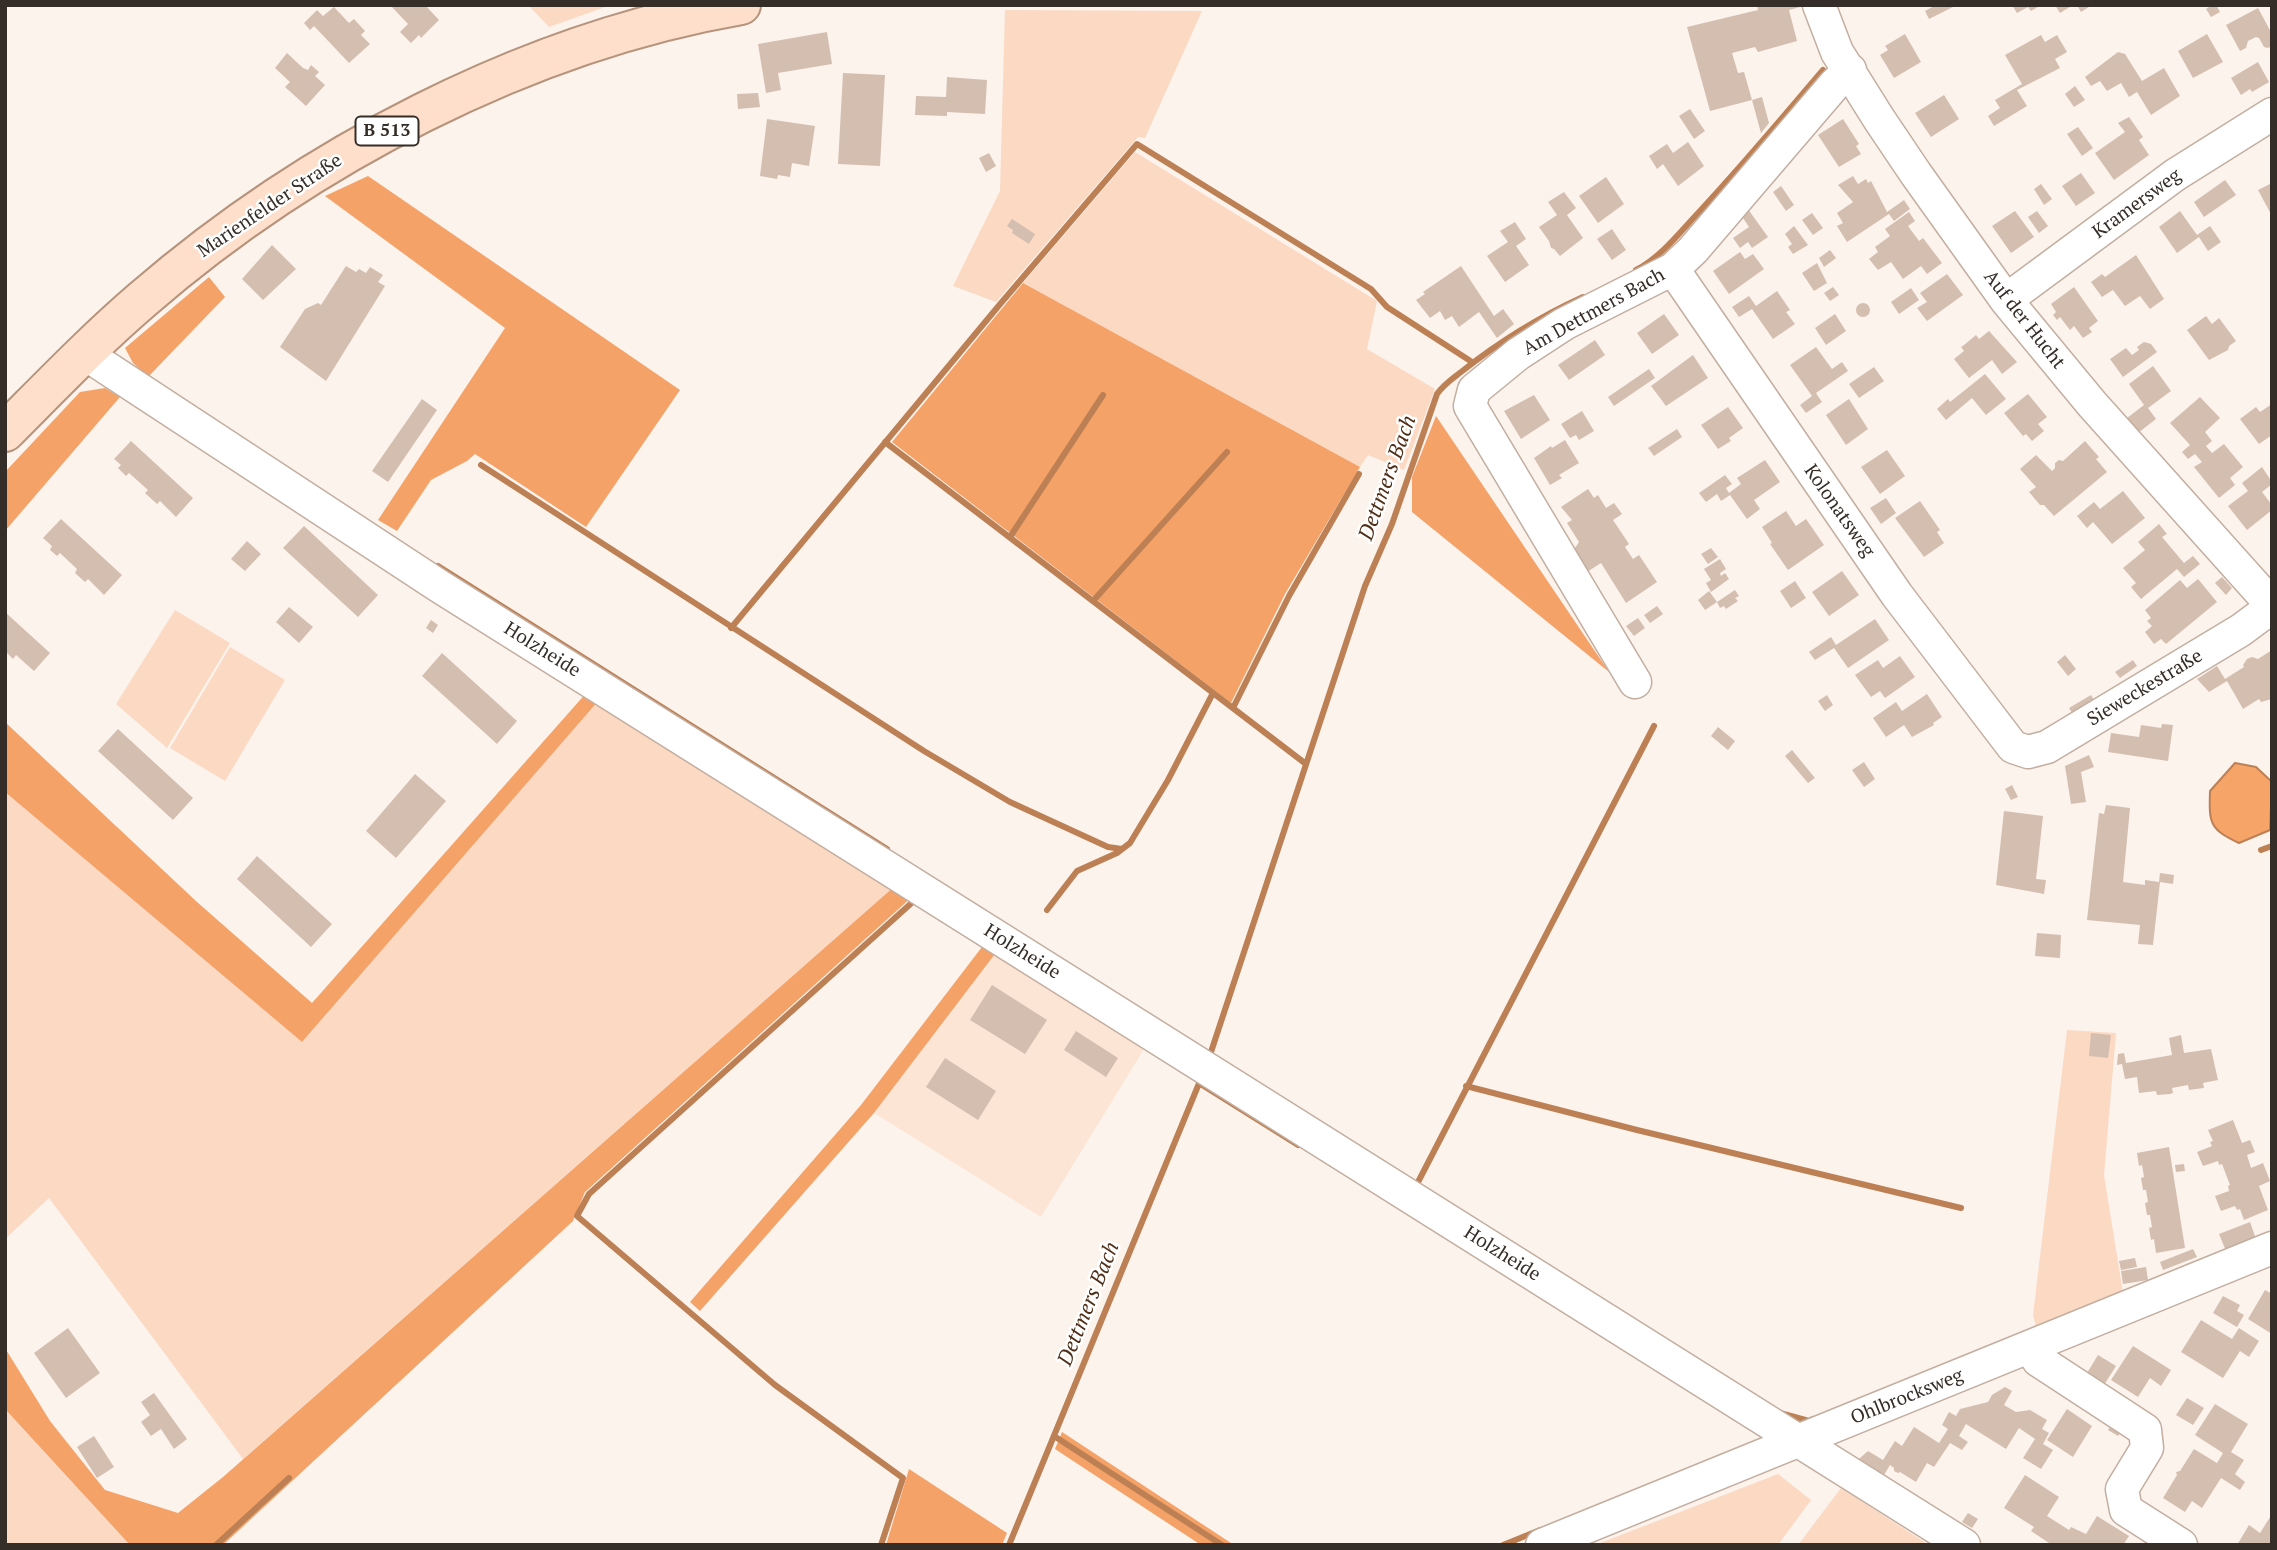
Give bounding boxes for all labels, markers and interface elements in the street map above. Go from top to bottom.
road number: B 513 [356,116,418,146]
street label: Marienfelder Straße [193,149,347,263]
street label: Kramersweg [2088,164,2186,244]
street label: Am Dettmers Bach [1519,264,1669,360]
street label: Auf der Hucht [1978,266,2070,374]
water label: Dettmers Bach [1354,412,1422,544]
street label: Kolonatsweg [1799,460,1879,562]
street label: Holzheide [500,618,584,682]
street label: Sieweckestraße [2083,645,2207,731]
street label: Holzheide [980,920,1064,984]
street label: Holzheide [1460,1222,1544,1286]
water label: Dettmers Bach [1053,1239,1125,1369]
street label: Ohlbrocksweg [1848,1364,1966,1430]

